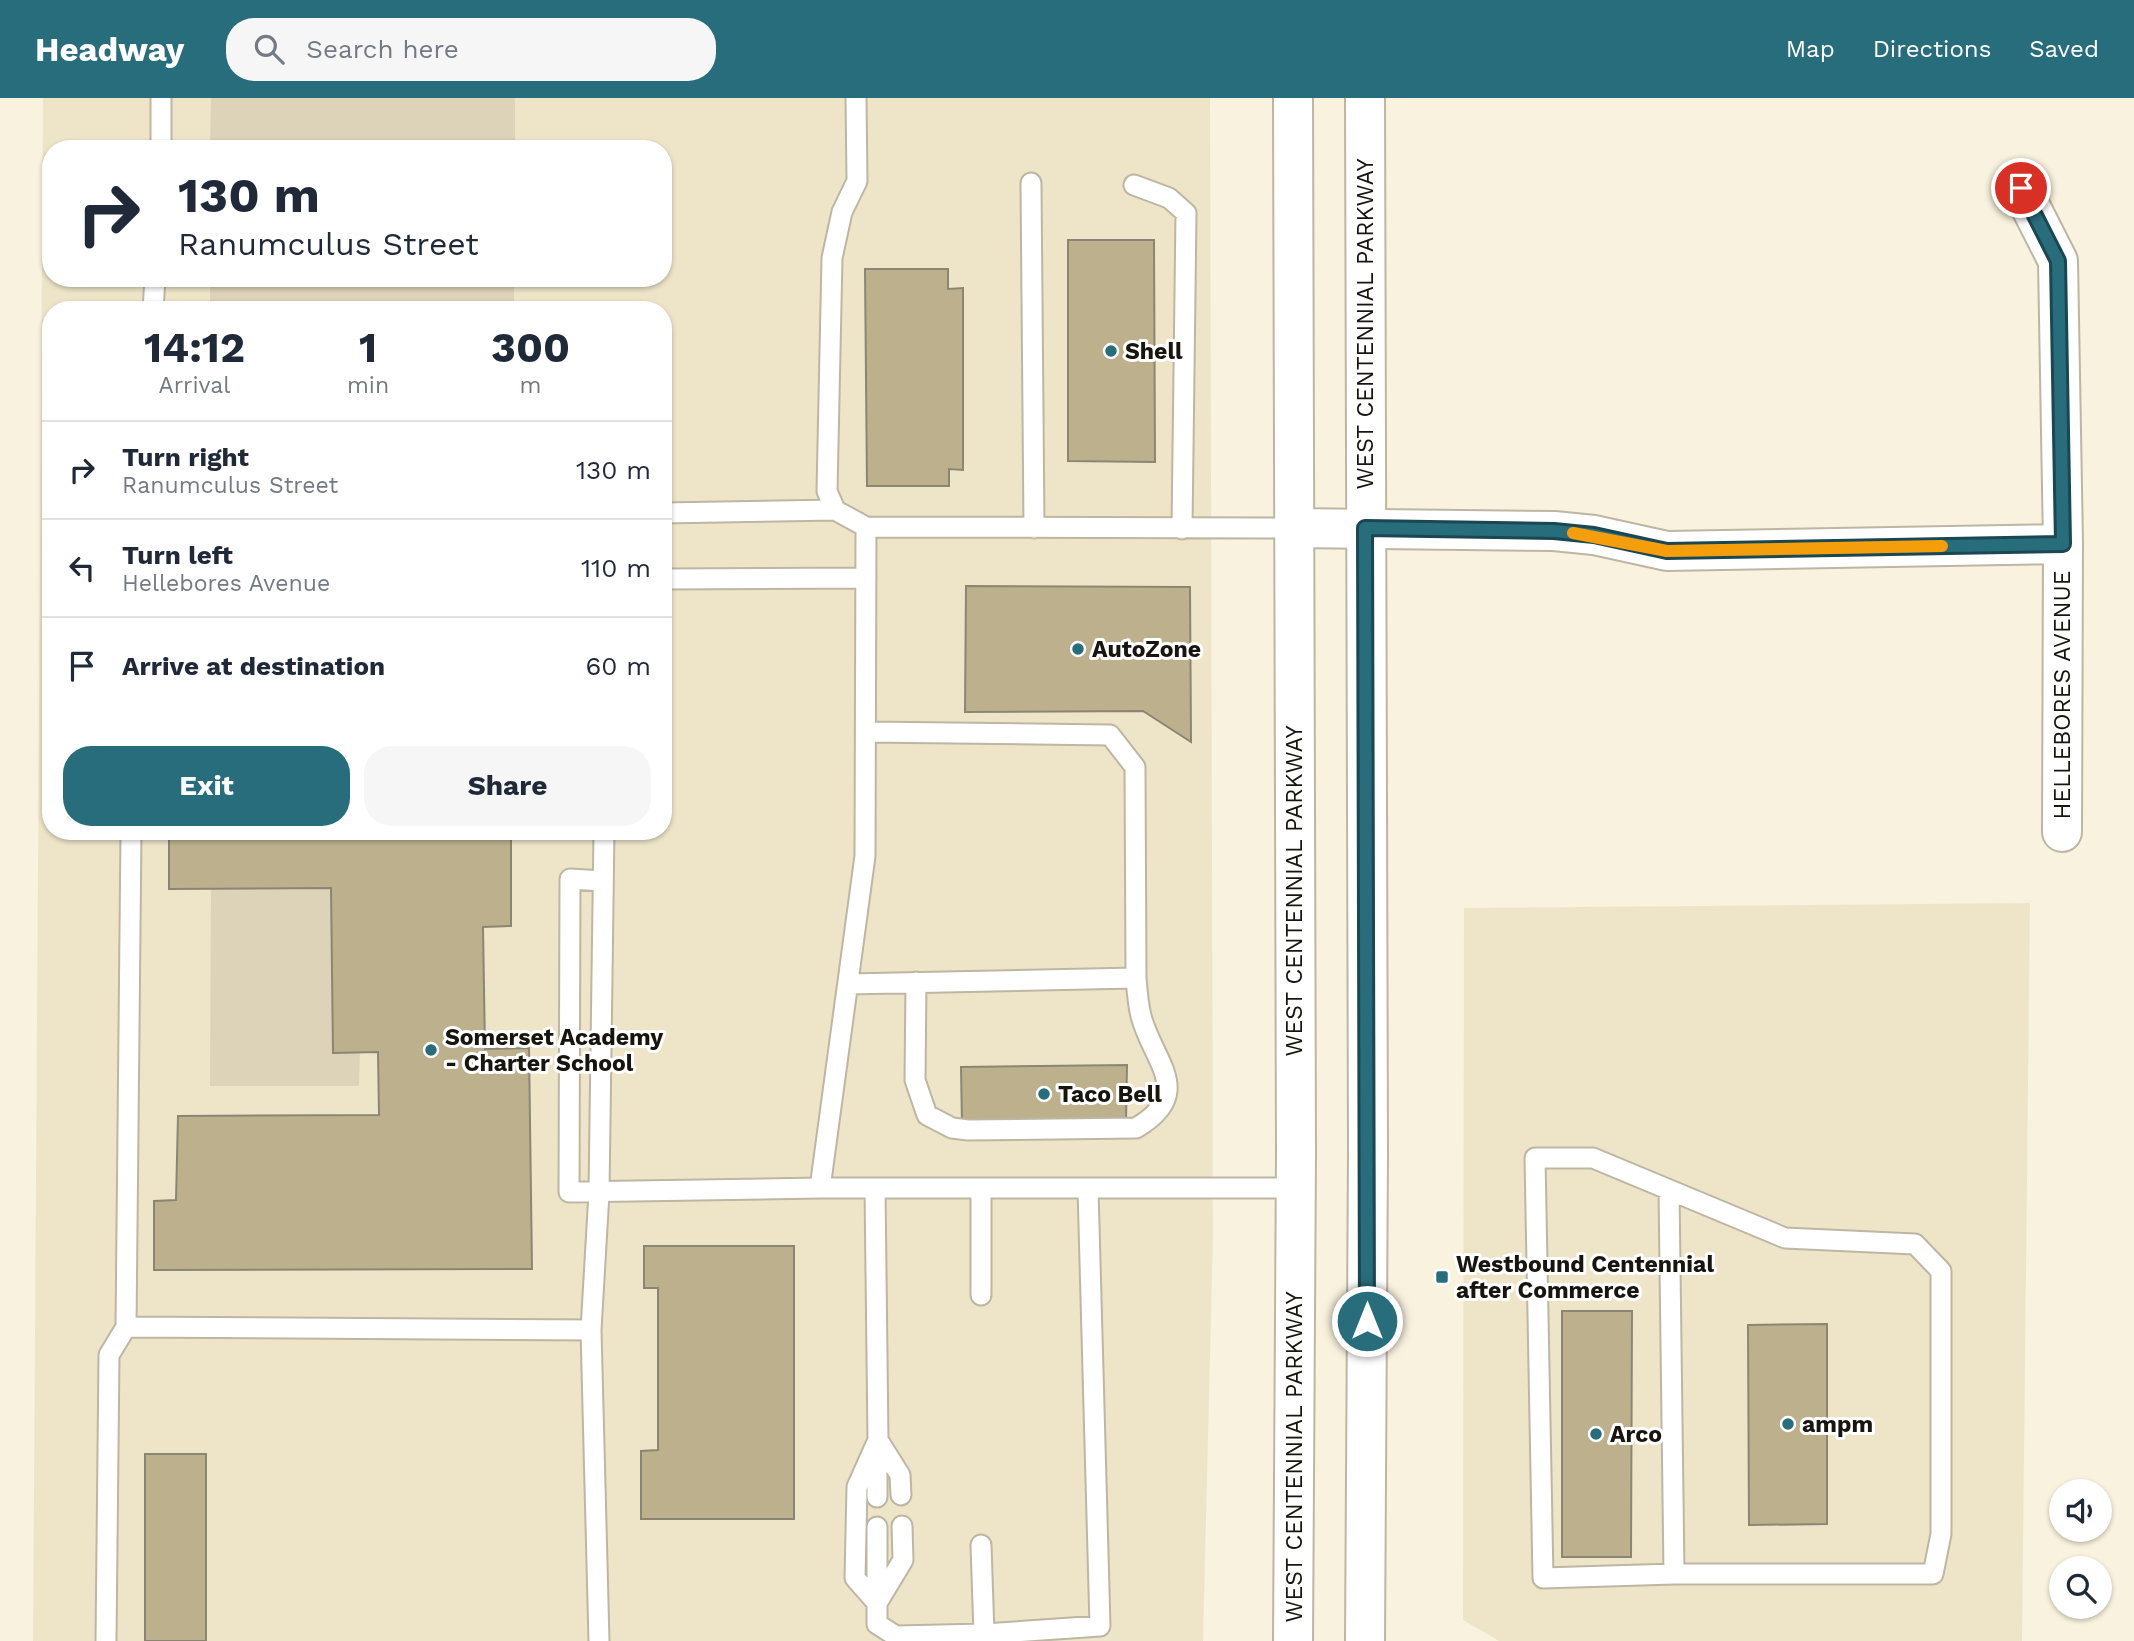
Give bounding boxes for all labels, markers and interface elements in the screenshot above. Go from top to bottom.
search box [226,18,716,81]
text: Headway [35,30,184,69]
icon: search [250,30,288,68]
text: Search here [306,34,459,64]
text: Map [1786,35,1835,63]
text: Directions [1873,35,1991,63]
text: Saved [2029,35,2099,63]
street label: WEST CENTENNIAL PARKWAY [1352,158,1379,490]
pin [1991,158,2051,218]
text: 130 m [178,166,320,224]
icon: right [63,168,154,259]
icon: arrive [2002,169,2040,207]
text: Ranumculus Street [178,225,479,263]
text: 14:12 [144,323,245,372]
text: 1 [359,323,377,372]
text: 300 [491,323,570,372]
place label: Shell [1125,338,1183,365]
marker: Shell [1103,343,1119,359]
text: Arrival [159,372,230,399]
text: min [347,372,389,399]
text: m [520,372,542,399]
text: Turn right [122,442,249,472]
icon: right [63,451,101,489]
text: 130 m [576,455,651,485]
text: Ranumculus Street [122,472,338,499]
text: Turn left [122,540,233,570]
icon: left [63,549,101,587]
text: 110 m [581,553,651,583]
text: Hellebores Avenue [122,570,330,597]
street label: HELLEBORES AVENUE [2049,571,2076,819]
place label: AutoZone [1092,636,1201,663]
marker: AutoZone [1070,641,1086,657]
icon: arrive [63,647,101,685]
text: Arrive at destination [122,651,385,681]
text: 60 m [585,651,651,681]
street label: WEST CENTENNIAL PARKWAY [1281,725,1308,1057]
button: Exit [63,746,350,826]
button: Share [364,746,651,826]
place label: Somerset Academy - Charter School [445,1024,663,1077]
marker: Somerset Academy - Charter School [423,1042,439,1058]
place label: Taco Bell [1058,1081,1162,1108]
marker: Taco Bell [1036,1086,1052,1102]
place label: Westbound Centennial after Commerce [1456,1251,1714,1304]
marker: Westbound Centennial after Commerce [1434,1269,1450,1285]
position arrow [1330,1284,1404,1358]
street label: WEST CENTENNIAL PARKWAY [1281,1291,1308,1623]
place label: ampm [1802,1411,1873,1438]
marker: ampm [1780,1416,1796,1432]
place label: Arco [1610,1421,1662,1448]
marker: Arco [1588,1426,1604,1442]
map controls [2049,1479,2112,1619]
button: sound [2049,1479,2112,1542]
button: search [2049,1556,2112,1619]

